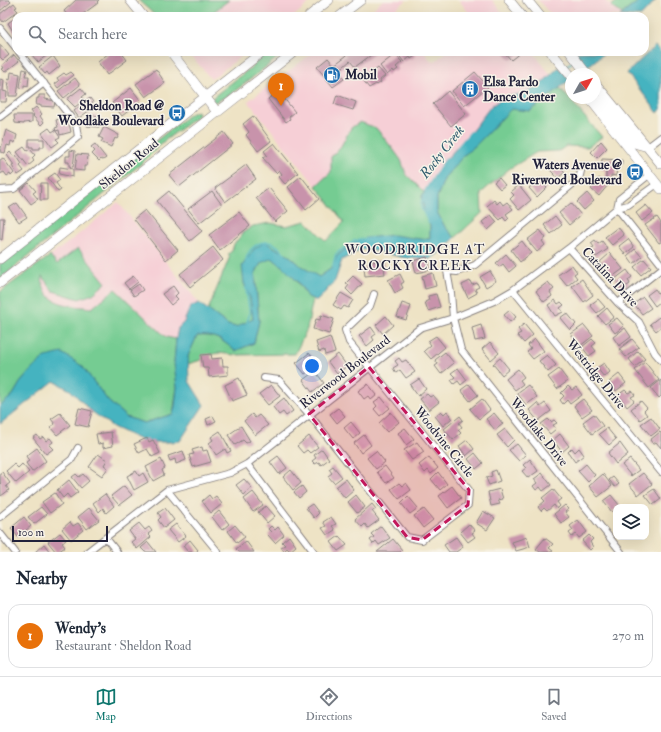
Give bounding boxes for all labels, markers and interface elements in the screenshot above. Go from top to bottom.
search box [12,12,649,56]
icon: search [26,23,48,45]
text: Search here [58,25,127,44]
fuel station icon: Mobil [322,65,342,85]
place label: Mobil [344,67,377,83]
north arrow [565,68,601,104]
pin: 1 [268,73,294,106]
place label: Elsa Pardo Dance Center [483,74,556,105]
building icon: Elsa Pardo Dance Center [460,79,480,99]
place label: Sheldon Road @ Woodlake Boulevard [57,98,165,129]
bus stop icon: Sheldon Road @ Woodlake Boulevard [167,103,187,123]
water label: Rocky Creek [416,122,468,183]
street label: Sheldon Road [96,135,162,193]
place label: Waters Avenue @ Riverwood Boulevard [512,157,623,188]
bus stop icon: Waters Avenue @ Riverwood Boulevard [625,162,645,182]
district label: WOODBRIDGE AT ROCKY CREEK [344,241,485,274]
street label: Catalina Drive [578,244,642,311]
street label: Riverwood Boulevard [297,331,394,412]
street label: Westridge Drive [562,335,629,413]
your location [302,356,322,376]
street label: Woodlake Drive [506,394,572,470]
street label: Woodvine Circle [410,403,478,481]
map controls [613,504,649,540]
button: layers [613,504,649,540]
scale bar [12,524,108,543]
text: 100 m [18,526,44,539]
text: Nearby [16,568,67,589]
text: Wendy's [55,619,106,638]
text: 1 [28,628,32,644]
text: 270 m [612,628,644,644]
text: Restaurant · Sheldon Road [55,638,191,654]
tab: Map [95,686,117,723]
tab: Directions [306,686,352,723]
tab: Saved [541,686,566,723]

